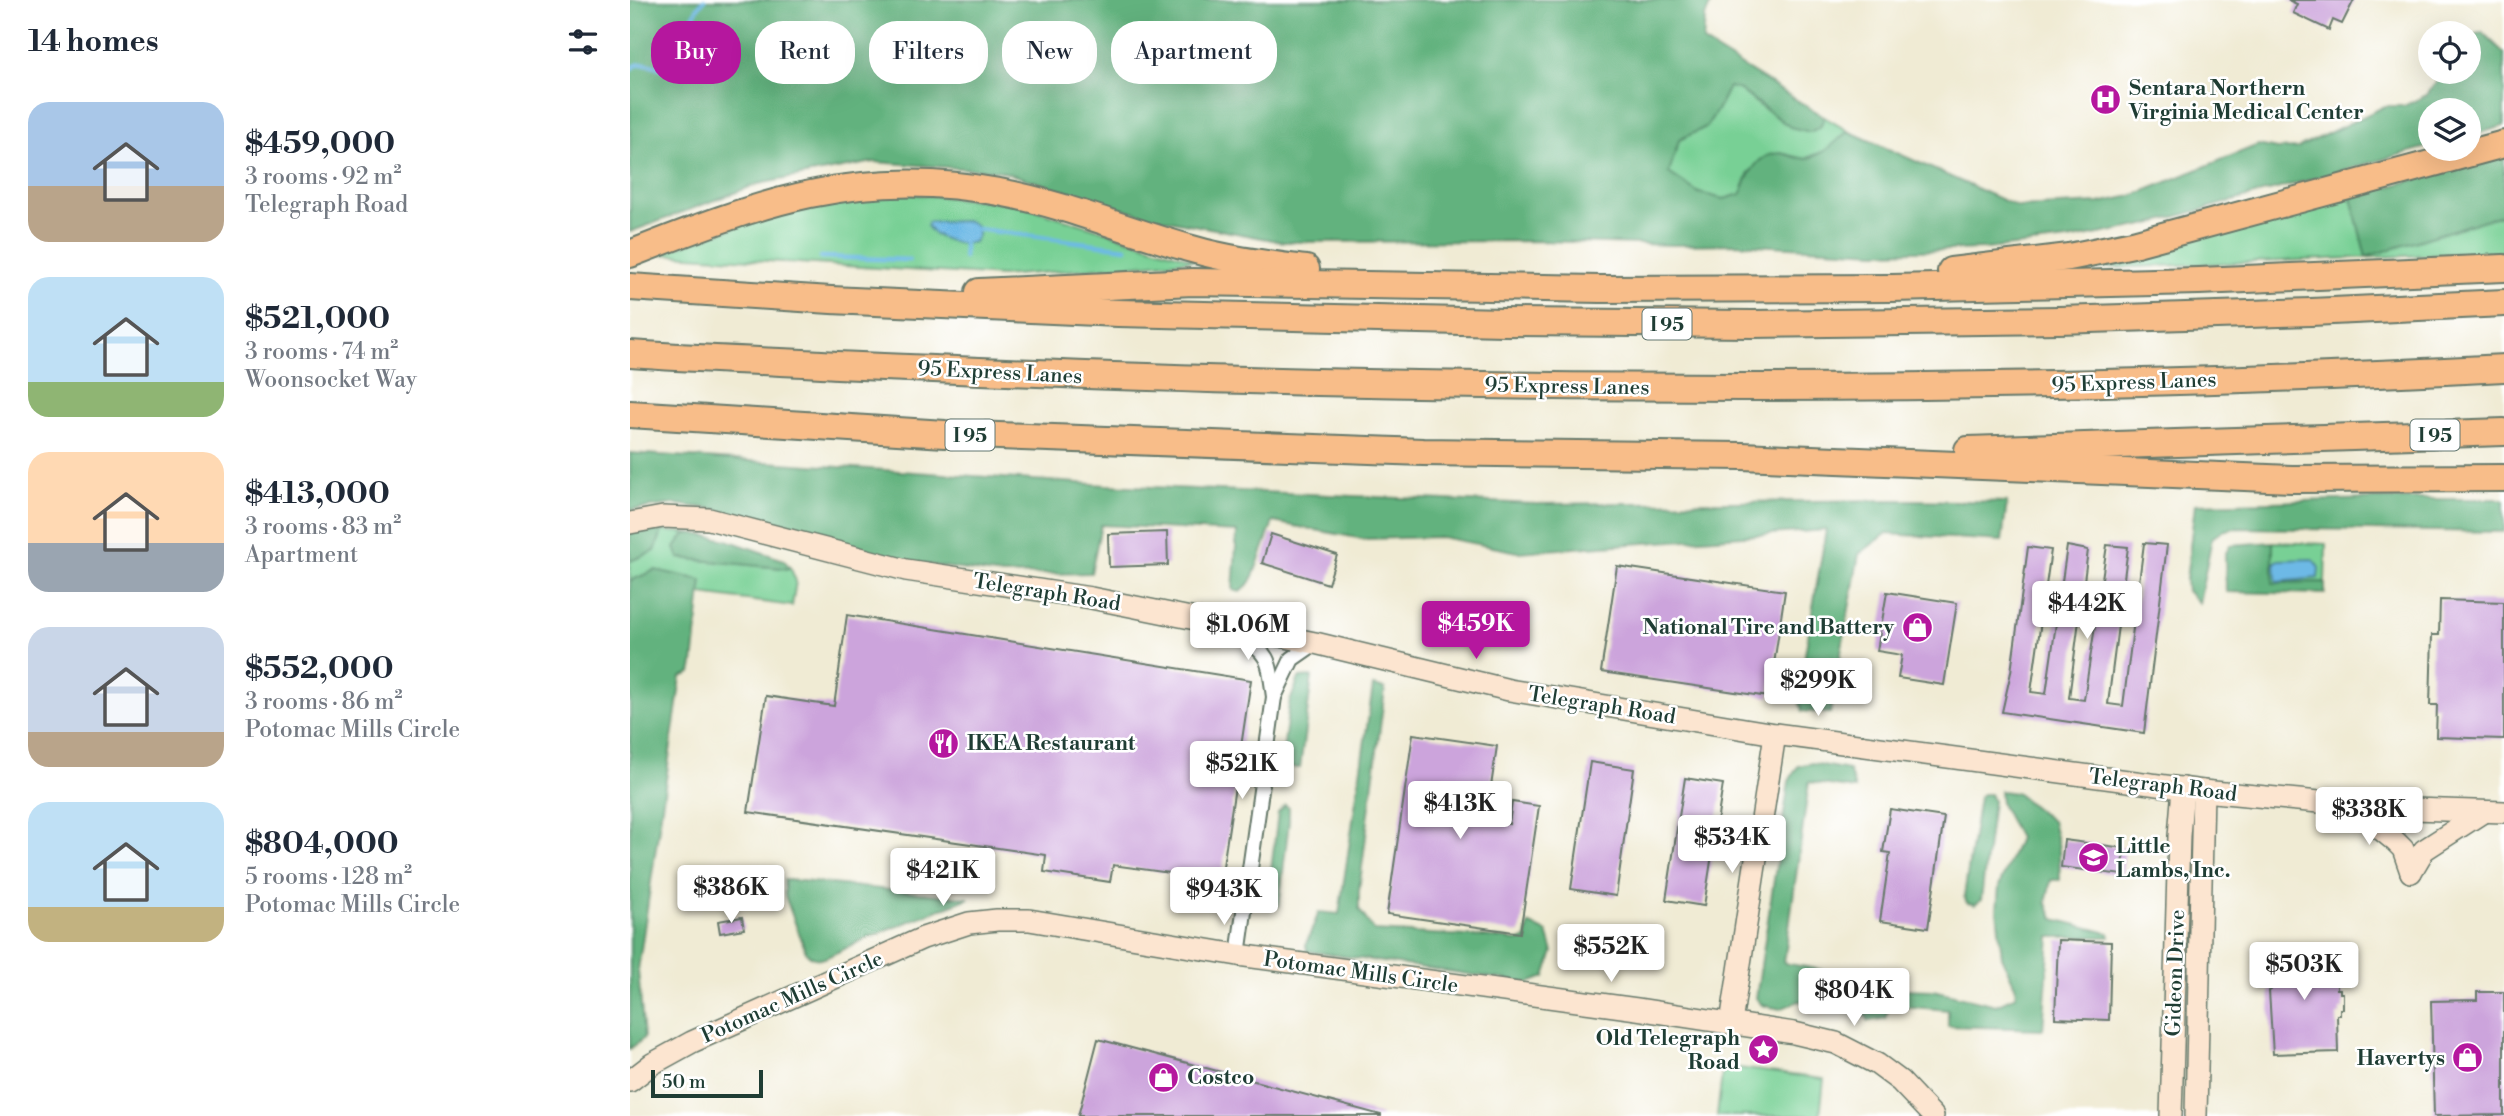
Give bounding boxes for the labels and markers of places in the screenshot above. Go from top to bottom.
place label: Sentara Northern Virginia Medical Center [2128,76,2364,126]
hospital icon: Sentara Northern Virginia Medical Center [2089,83,2123,117]
pin: $442K [2038,582,2136,641]
pin: $1.06M [1191,602,1305,662]
pin: $459K [1427,602,1525,661]
shop icon: National Tire and Battery [1900,610,1934,644]
place label: National Tire and Battery [1642,615,1894,641]
pin: $299K [1769,658,1867,718]
restaurant icon: IKEA Restaurant [927,726,961,760]
place label: IKEA Restaurant [967,731,1136,757]
pin: $521K [1193,742,1291,801]
pin: $413K [1411,782,1509,841]
pin: $338K [2320,788,2418,847]
pin: $534K [1683,816,1781,875]
place label: Little Lambs, Inc. [2116,834,2231,884]
school or university icon: Little Lambs, Inc. [2076,841,2110,875]
pin: $421K [894,848,992,908]
pin: $386K [682,866,780,925]
pin: $943K [1175,867,1273,927]
pin: $552K [1562,925,1660,984]
pin: $503K [2255,942,2353,1002]
pin: $804K [1805,968,1903,1028]
place label: Old Telegraph Road [1596,1026,1740,1076]
place icon: Old Telegraph Road [1746,1033,1780,1067]
shop icon: Havertys [2451,1041,2485,1075]
place label: Havertys [2357,1046,2445,1072]
shop icon: Costco [1147,1060,1181,1094]
place label: Costco [1187,1065,1254,1091]

